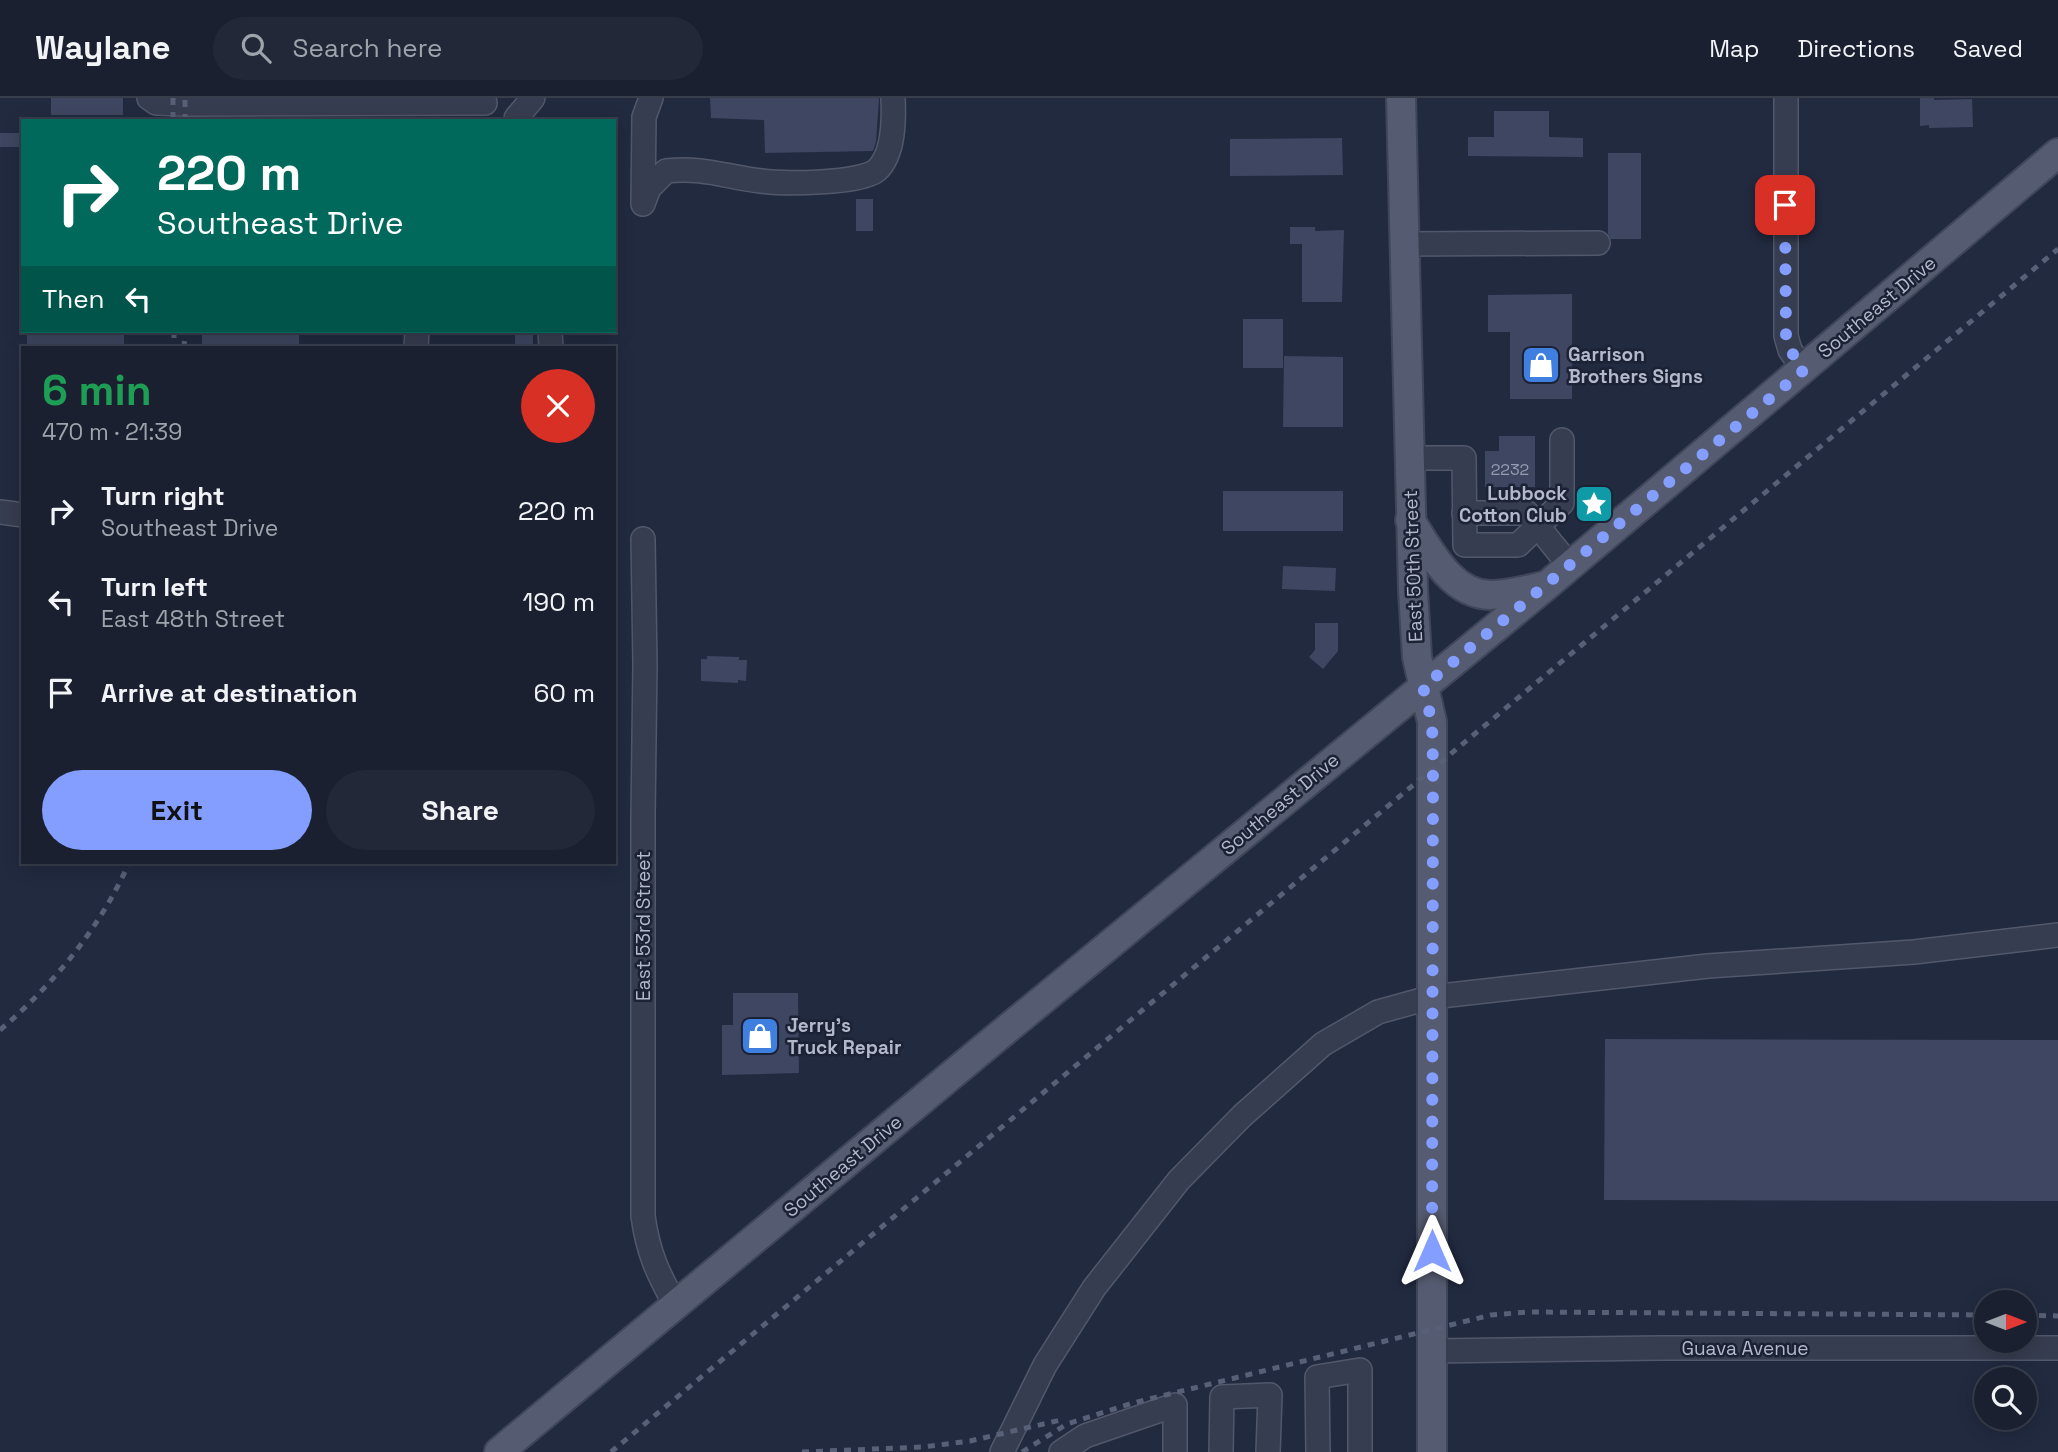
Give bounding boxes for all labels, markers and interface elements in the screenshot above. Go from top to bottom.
search box [213,17,703,80]
text: Waylane [35,27,171,69]
icon: search [237,29,275,67]
text: Search here [293,31,442,65]
text: Map [1709,33,1759,64]
text: Directions [1797,33,1915,64]
text: Saved [1953,33,2023,64]
text: 220 m [157,142,301,204]
icon: right [42,147,133,238]
pin [1755,175,1815,235]
icon: arrive [1766,186,1804,224]
text: Southeast Drive [157,203,404,243]
street label: Southeast Drive [1813,250,1941,364]
icon: left [119,280,157,318]
text: Then [42,282,105,316]
place label: Garrison Brothers Signs [1568,342,1703,389]
shop icon: Garrison Brothers Signs [1520,344,1562,386]
text: 6 min [42,364,152,417]
button: close [521,369,595,443]
text: 470 m · 21:39 [42,417,182,447]
house number: 2232 [1491,459,1529,480]
text: Turn right [101,479,225,513]
place label: Lubbock Cotton Club [1459,481,1567,528]
place icon: Lubbock Cotton Club [1573,483,1615,525]
street label: East 50th Street [1398,490,1428,642]
icon: right [42,492,80,530]
text: 220 m [518,494,595,528]
text: Southeast Drive [101,513,278,543]
text: Turn left [101,570,208,604]
icon: left [42,583,80,621]
text: 190 m [523,585,595,619]
text: East 48th Street [101,604,285,634]
icon: arrive [42,674,80,712]
text: Arrive at destination [101,676,358,710]
text: 60 m [533,676,595,710]
street label: Southeast Drive [1216,747,1344,861]
button: Exit [42,770,312,850]
button: Share [326,770,595,850]
street label: East 53rd Street [631,851,656,1001]
place label: Jerry's Truck Repair [787,1013,901,1060]
shop icon: Jerry's Truck Repair [739,1015,781,1057]
street label: Southeast Drive [779,1109,907,1223]
position arrow [1395,1214,1469,1288]
north arrow [1974,1290,2037,1353]
map controls [1974,1290,2037,1430]
street label: Guava Avenue [1681,1336,1809,1361]
button: search [1974,1367,2037,1430]

